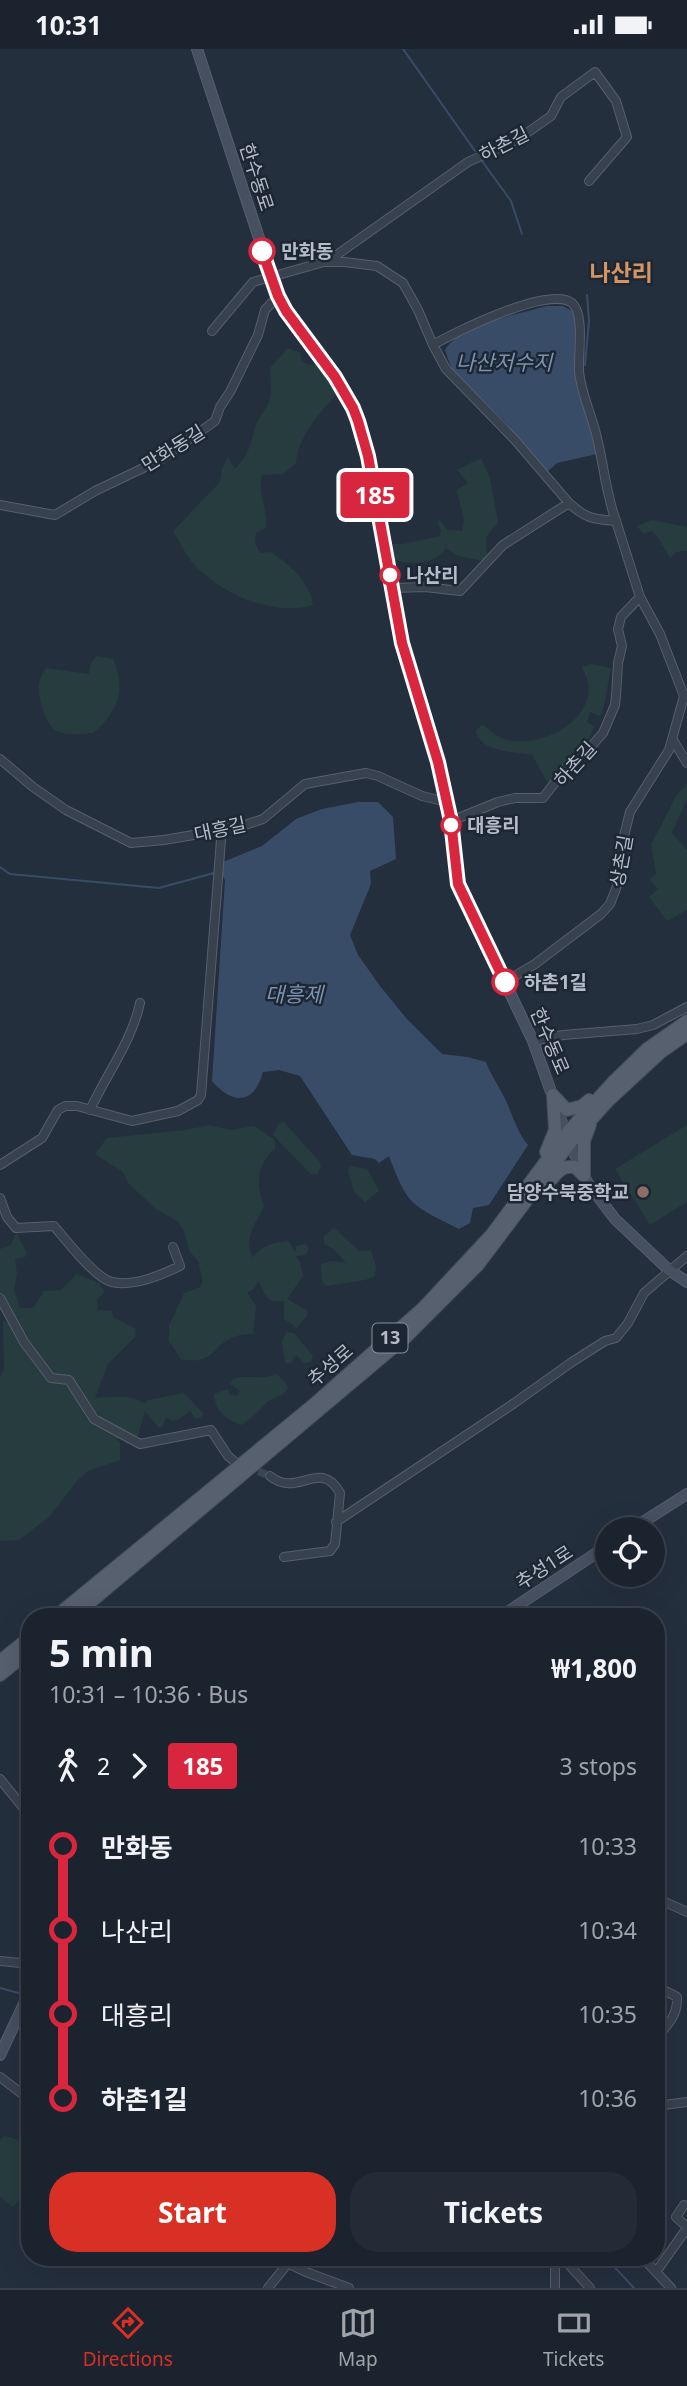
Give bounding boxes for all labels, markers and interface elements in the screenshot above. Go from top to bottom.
text: 10:31 [35,7,102,43]
street label: 하촌길 [475,121,533,167]
street label: 한수동로 [234,140,280,214]
marker: 만화동 [249,238,275,264]
place label: 만화동 [281,238,333,264]
district label: 나산리 [589,256,653,288]
water label: 나산저수지 [456,348,554,376]
street label: 만화동길 [136,418,210,478]
line badge: 185 [335,472,415,518]
text: 185 [354,478,396,511]
place label: 나산리 [406,562,458,588]
marker: 나산리 [380,565,400,585]
street label: 하촌길 [548,736,602,792]
street label: 대흥길 [192,811,248,847]
place label: 대흥리 [467,812,519,838]
marker: 대흥리 [441,815,461,835]
street label: 상촌길 [604,833,638,889]
marker: 하촌1길 [492,969,518,995]
place label: 하촌1길 [524,969,587,995]
water label: 대흥제 [265,980,326,1008]
street label: 한수동로 [524,1004,576,1078]
place label: 담양수북중학교 [507,1179,629,1205]
marker: 담양수북중학교 [635,1184,651,1200]
road number: 13 [372,1323,408,1353]
street label: 추성로 [302,1338,358,1392]
map controls [595,1517,665,1587]
button: locate [595,1517,665,1587]
street label: 추성1로 [510,1539,578,1595]
text: 5 min [49,1626,154,1678]
text: ₩1,800 [551,1650,637,1686]
text: 10:31 – 10:36 · Bus [49,1678,248,1710]
icon: walk [49,1747,87,1785]
icon: forward [120,1747,158,1785]
text: 185 [182,1749,223,1782]
text: 2 [97,1750,110,1782]
text: 3 stops [559,1750,637,1782]
text: 만화동 [101,1829,173,1865]
text: 10:33 [578,1830,637,1862]
text: 나산리 [101,1913,173,1949]
text: 10:34 [578,1914,637,1946]
text: 대흥리 [101,1997,173,2033]
text: 10:35 [578,1998,637,2030]
text: 하촌1길 [101,2081,188,2117]
text: 10:36 [578,2082,637,2114]
button: Start [49,2172,336,2252]
button: Tickets [350,2172,637,2252]
tab: Directions [83,2304,173,2372]
tab: Map [338,2304,378,2372]
tab: Tickets [543,2304,604,2372]

